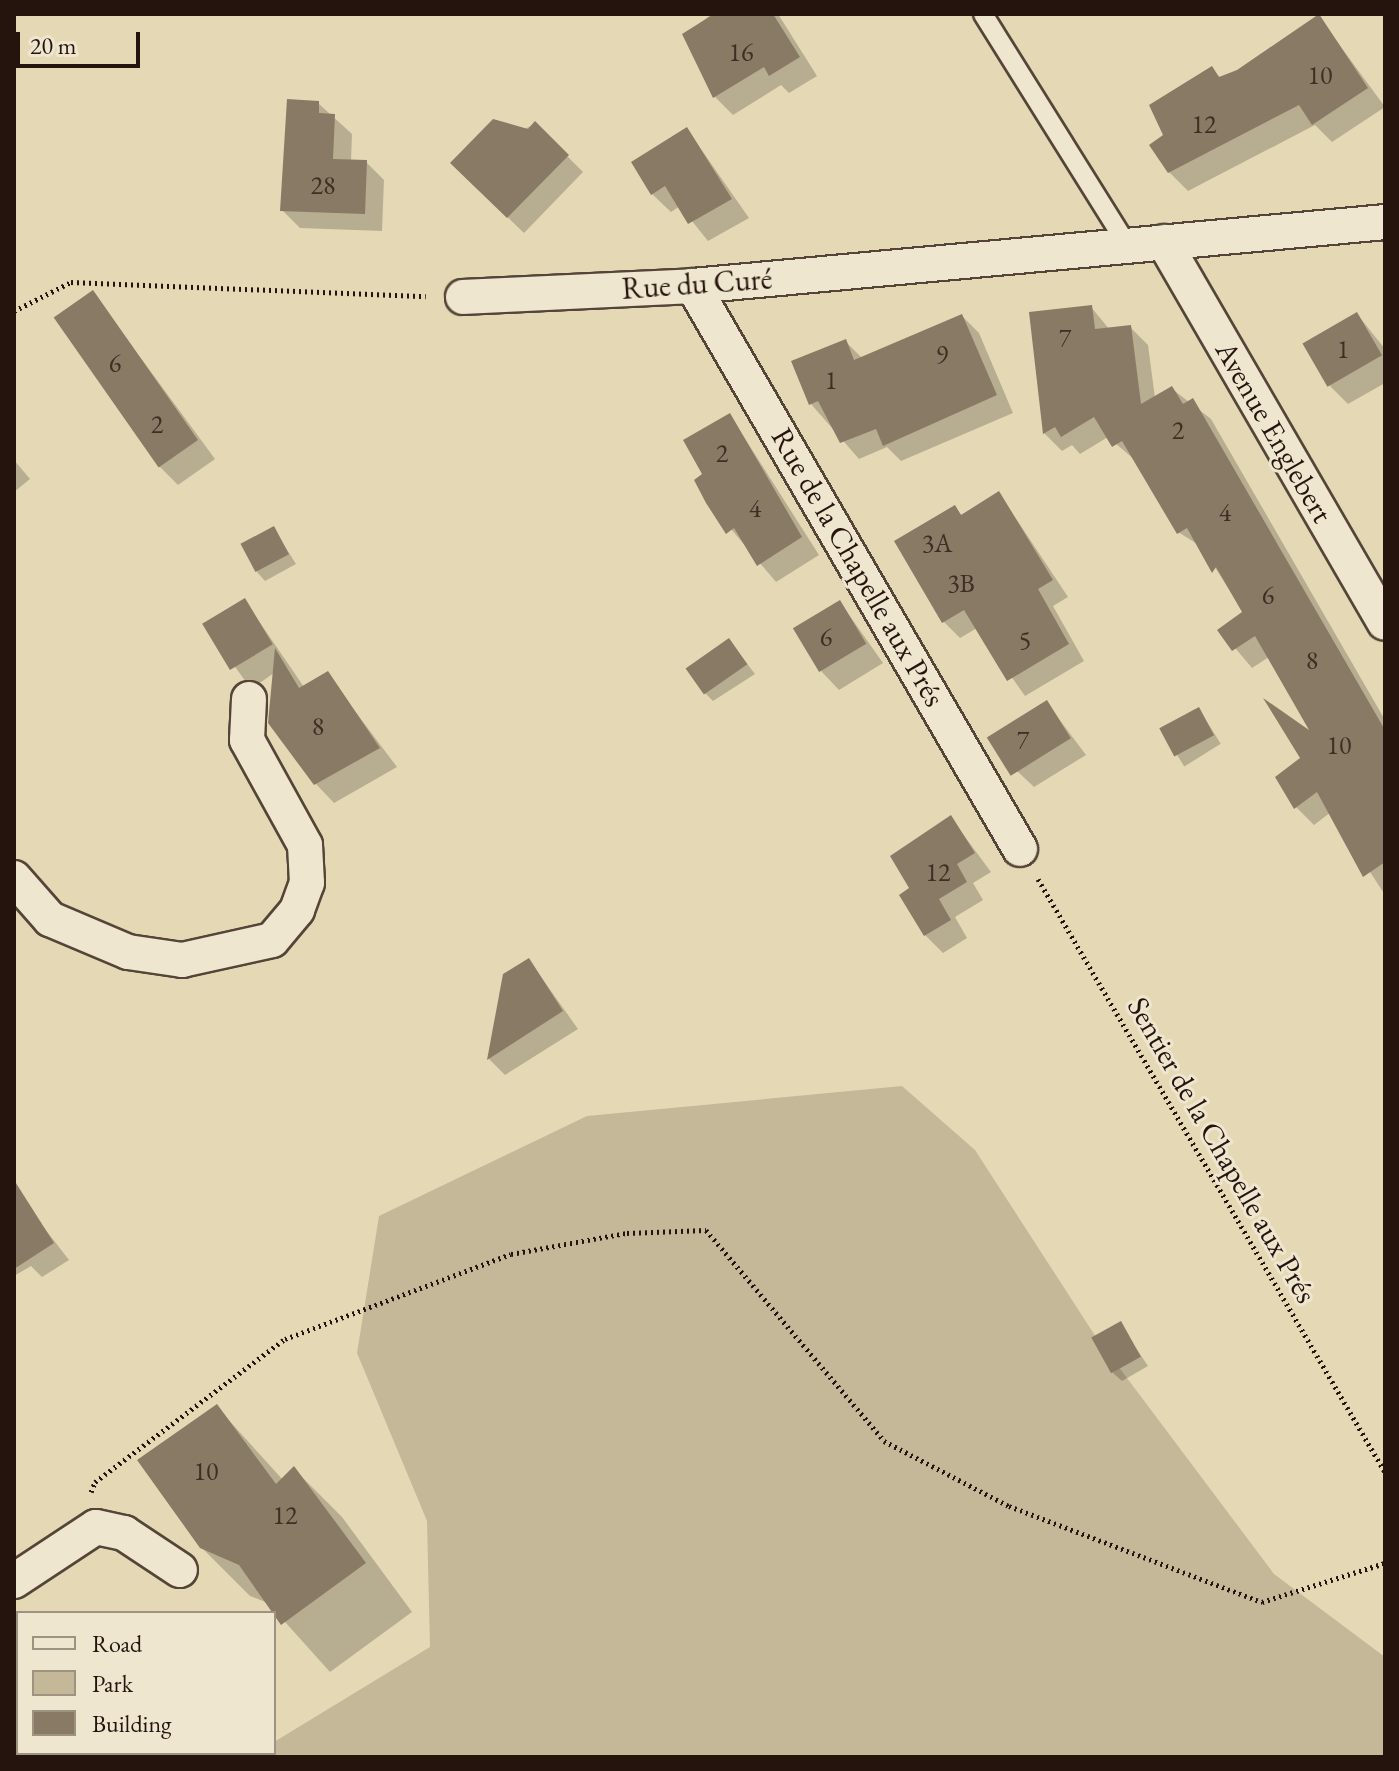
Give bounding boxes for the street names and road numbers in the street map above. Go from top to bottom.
street label: Rue du Curé [621,261,773,307]
street label: Avenue Englebert [1208,335,1340,529]
street label: Rue de la Chapelle aux Prés [763,421,953,713]
street label: Sentier de la Chapelle aux Prés [1120,991,1324,1309]

